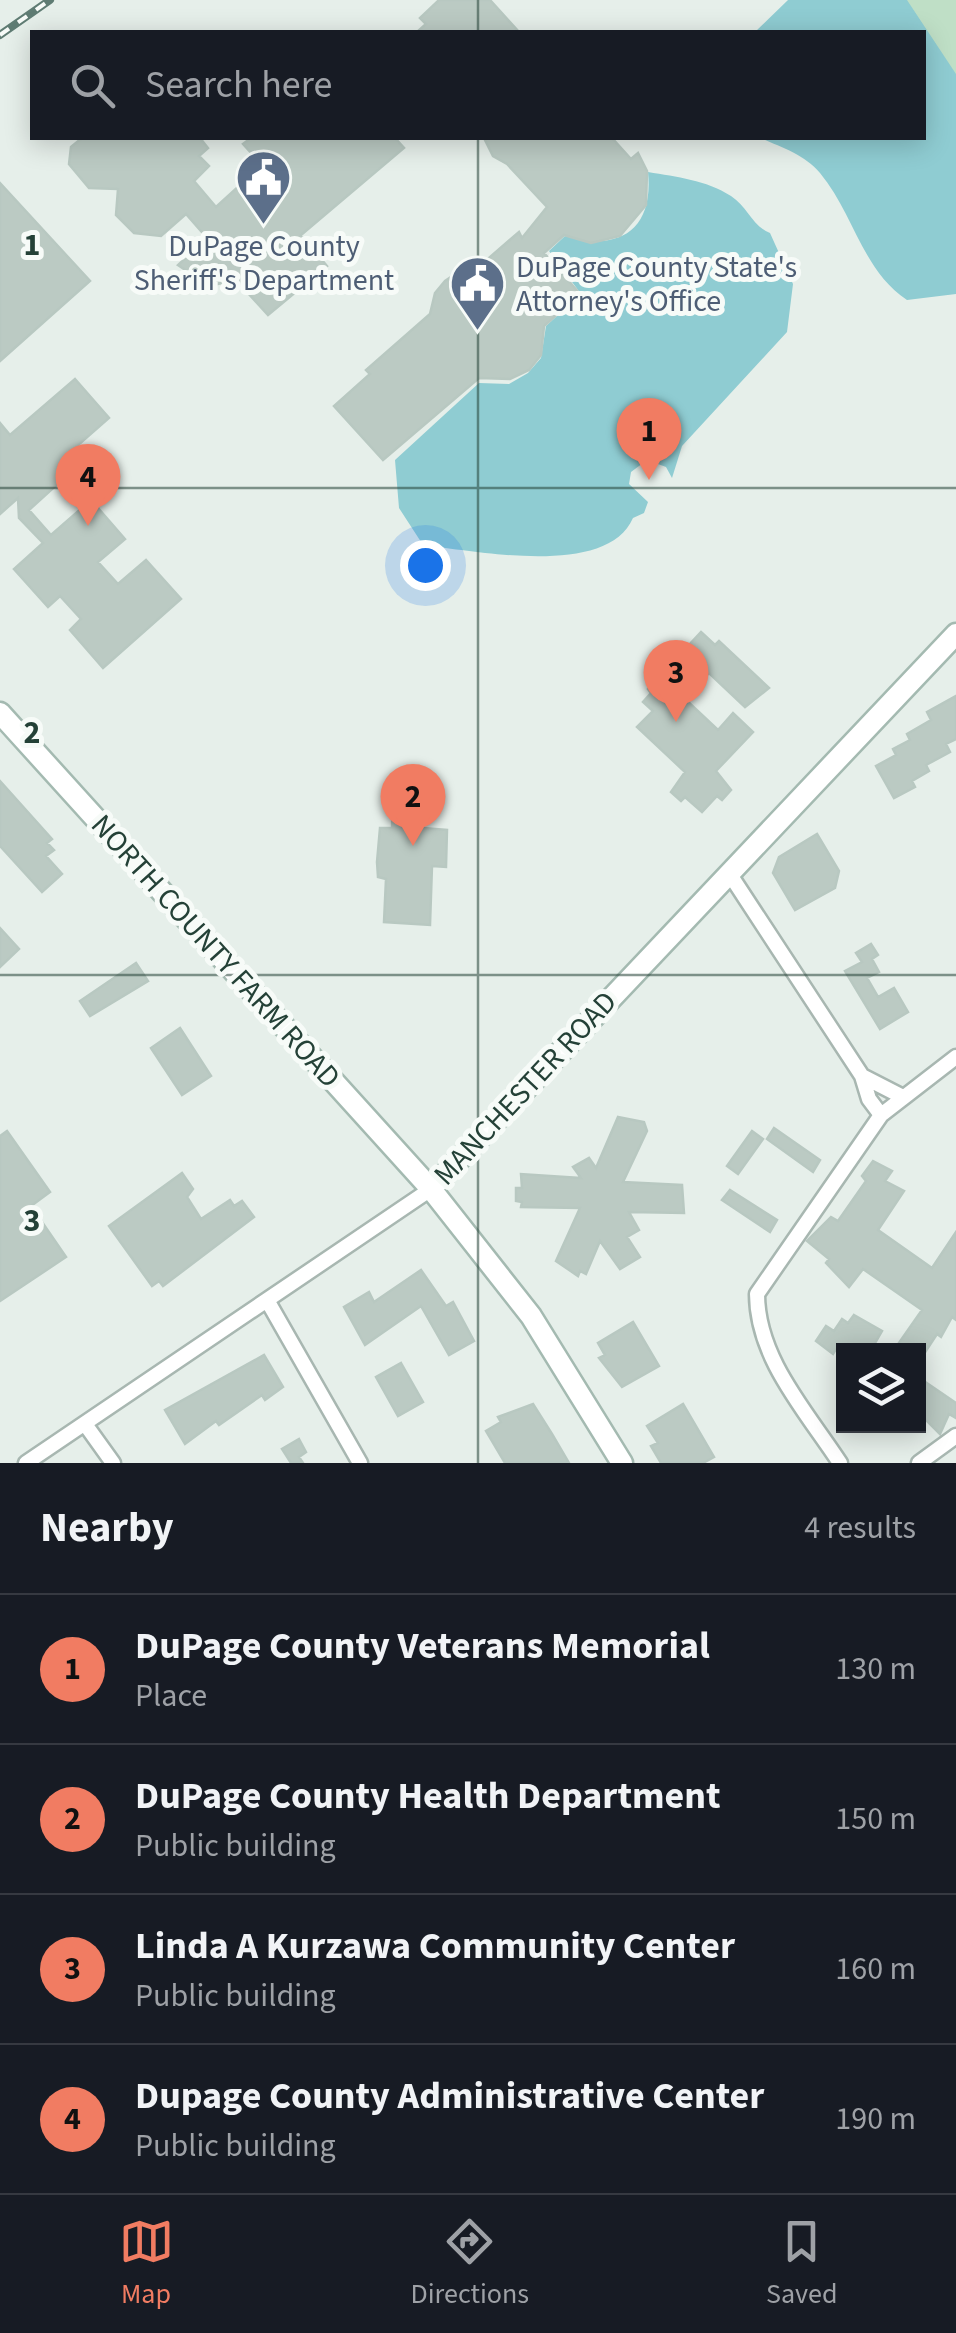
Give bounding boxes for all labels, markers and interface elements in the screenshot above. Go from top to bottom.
search box [30,30,926,140]
icon: search [65,58,120,113]
text: Search here [145,58,332,112]
public building icon: DuPage County Sheriff's Department [234,148,294,227]
text: 1 [24,222,40,268]
place label: DuPage County Sheriff's Department [134,225,394,302]
place label: DuPage County State's Attorney's Office [516,246,797,323]
public building icon: DuPage County State's Attorney's Office [447,254,507,333]
pin: 1 [616,398,682,480]
pin: 4 [56,444,120,526]
your location [400,540,451,591]
pin: 3 [644,640,708,722]
text: 2 [24,710,40,756]
pin: 2 [380,764,446,846]
street label: NORTH COUNTY FARM ROAD [81,805,350,1098]
street label: MANCHESTER ROAD [424,982,627,1195]
text: 3 [24,1198,40,1244]
map controls [836,1343,926,1433]
button: layers [836,1343,926,1433]
text: Nearby [40,1498,174,1558]
text: 4 results [804,1505,916,1551]
text: DuPage County Veterans Memorial [135,1619,710,1673]
text: 1 [64,1646,81,1692]
text: 130 m [835,1646,916,1692]
text: Place [135,1673,207,1719]
text: DuPage County Health Department [135,1769,721,1823]
text: 2 [64,1796,81,1842]
text: 150 m [835,1796,916,1842]
text: Public building [135,1823,336,1869]
text: Linda A Kurzawa Community Center [135,1919,735,1973]
text: 3 [64,1946,81,1992]
text: 160 m [835,1946,916,1992]
text: Public building [135,1973,336,2019]
text: Dupage County Administrative Center [135,2069,764,2123]
text: 4 [64,2096,81,2142]
text: 190 m [835,2096,916,2142]
text: Public building [135,2123,336,2169]
tab: Map [119,2214,174,2314]
tab: Directions [411,2214,529,2314]
tab: Saved [766,2214,837,2314]

